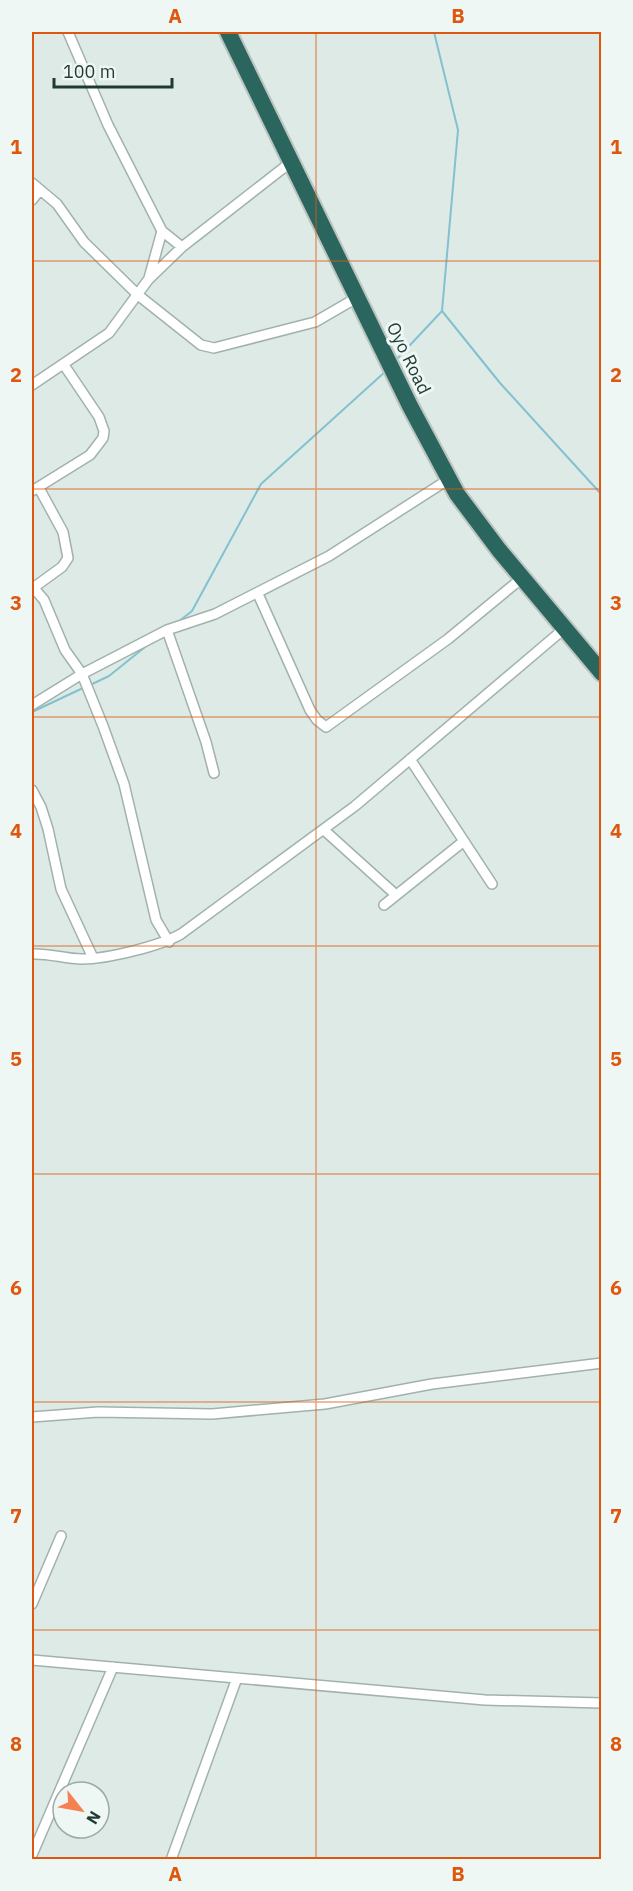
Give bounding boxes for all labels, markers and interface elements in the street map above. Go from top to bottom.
text: A [168,2,182,29]
text: B [451,2,465,29]
scale bar [54,51,172,89]
text: 100 m [63,60,115,83]
text: 1 [10,133,22,160]
text: 1 [610,133,622,160]
street label: Oyo Road [382,318,436,398]
text: 2 [10,361,22,388]
text: 2 [610,361,622,388]
text: 3 [10,589,22,616]
text: 3 [610,589,622,616]
text: 4 [10,817,22,844]
text: 4 [610,817,622,844]
text: 5 [10,1045,22,1072]
text: 5 [610,1045,622,1072]
text: 6 [10,1274,22,1301]
text: 6 [610,1274,622,1301]
text: 7 [10,1502,22,1529]
text: 7 [610,1502,622,1529]
text: 8 [10,1730,22,1757]
text: 8 [610,1730,622,1757]
north arrow [51,1780,111,1840]
text: N [82,1808,105,1828]
text: A [168,1860,182,1887]
text: B [451,1860,465,1887]

